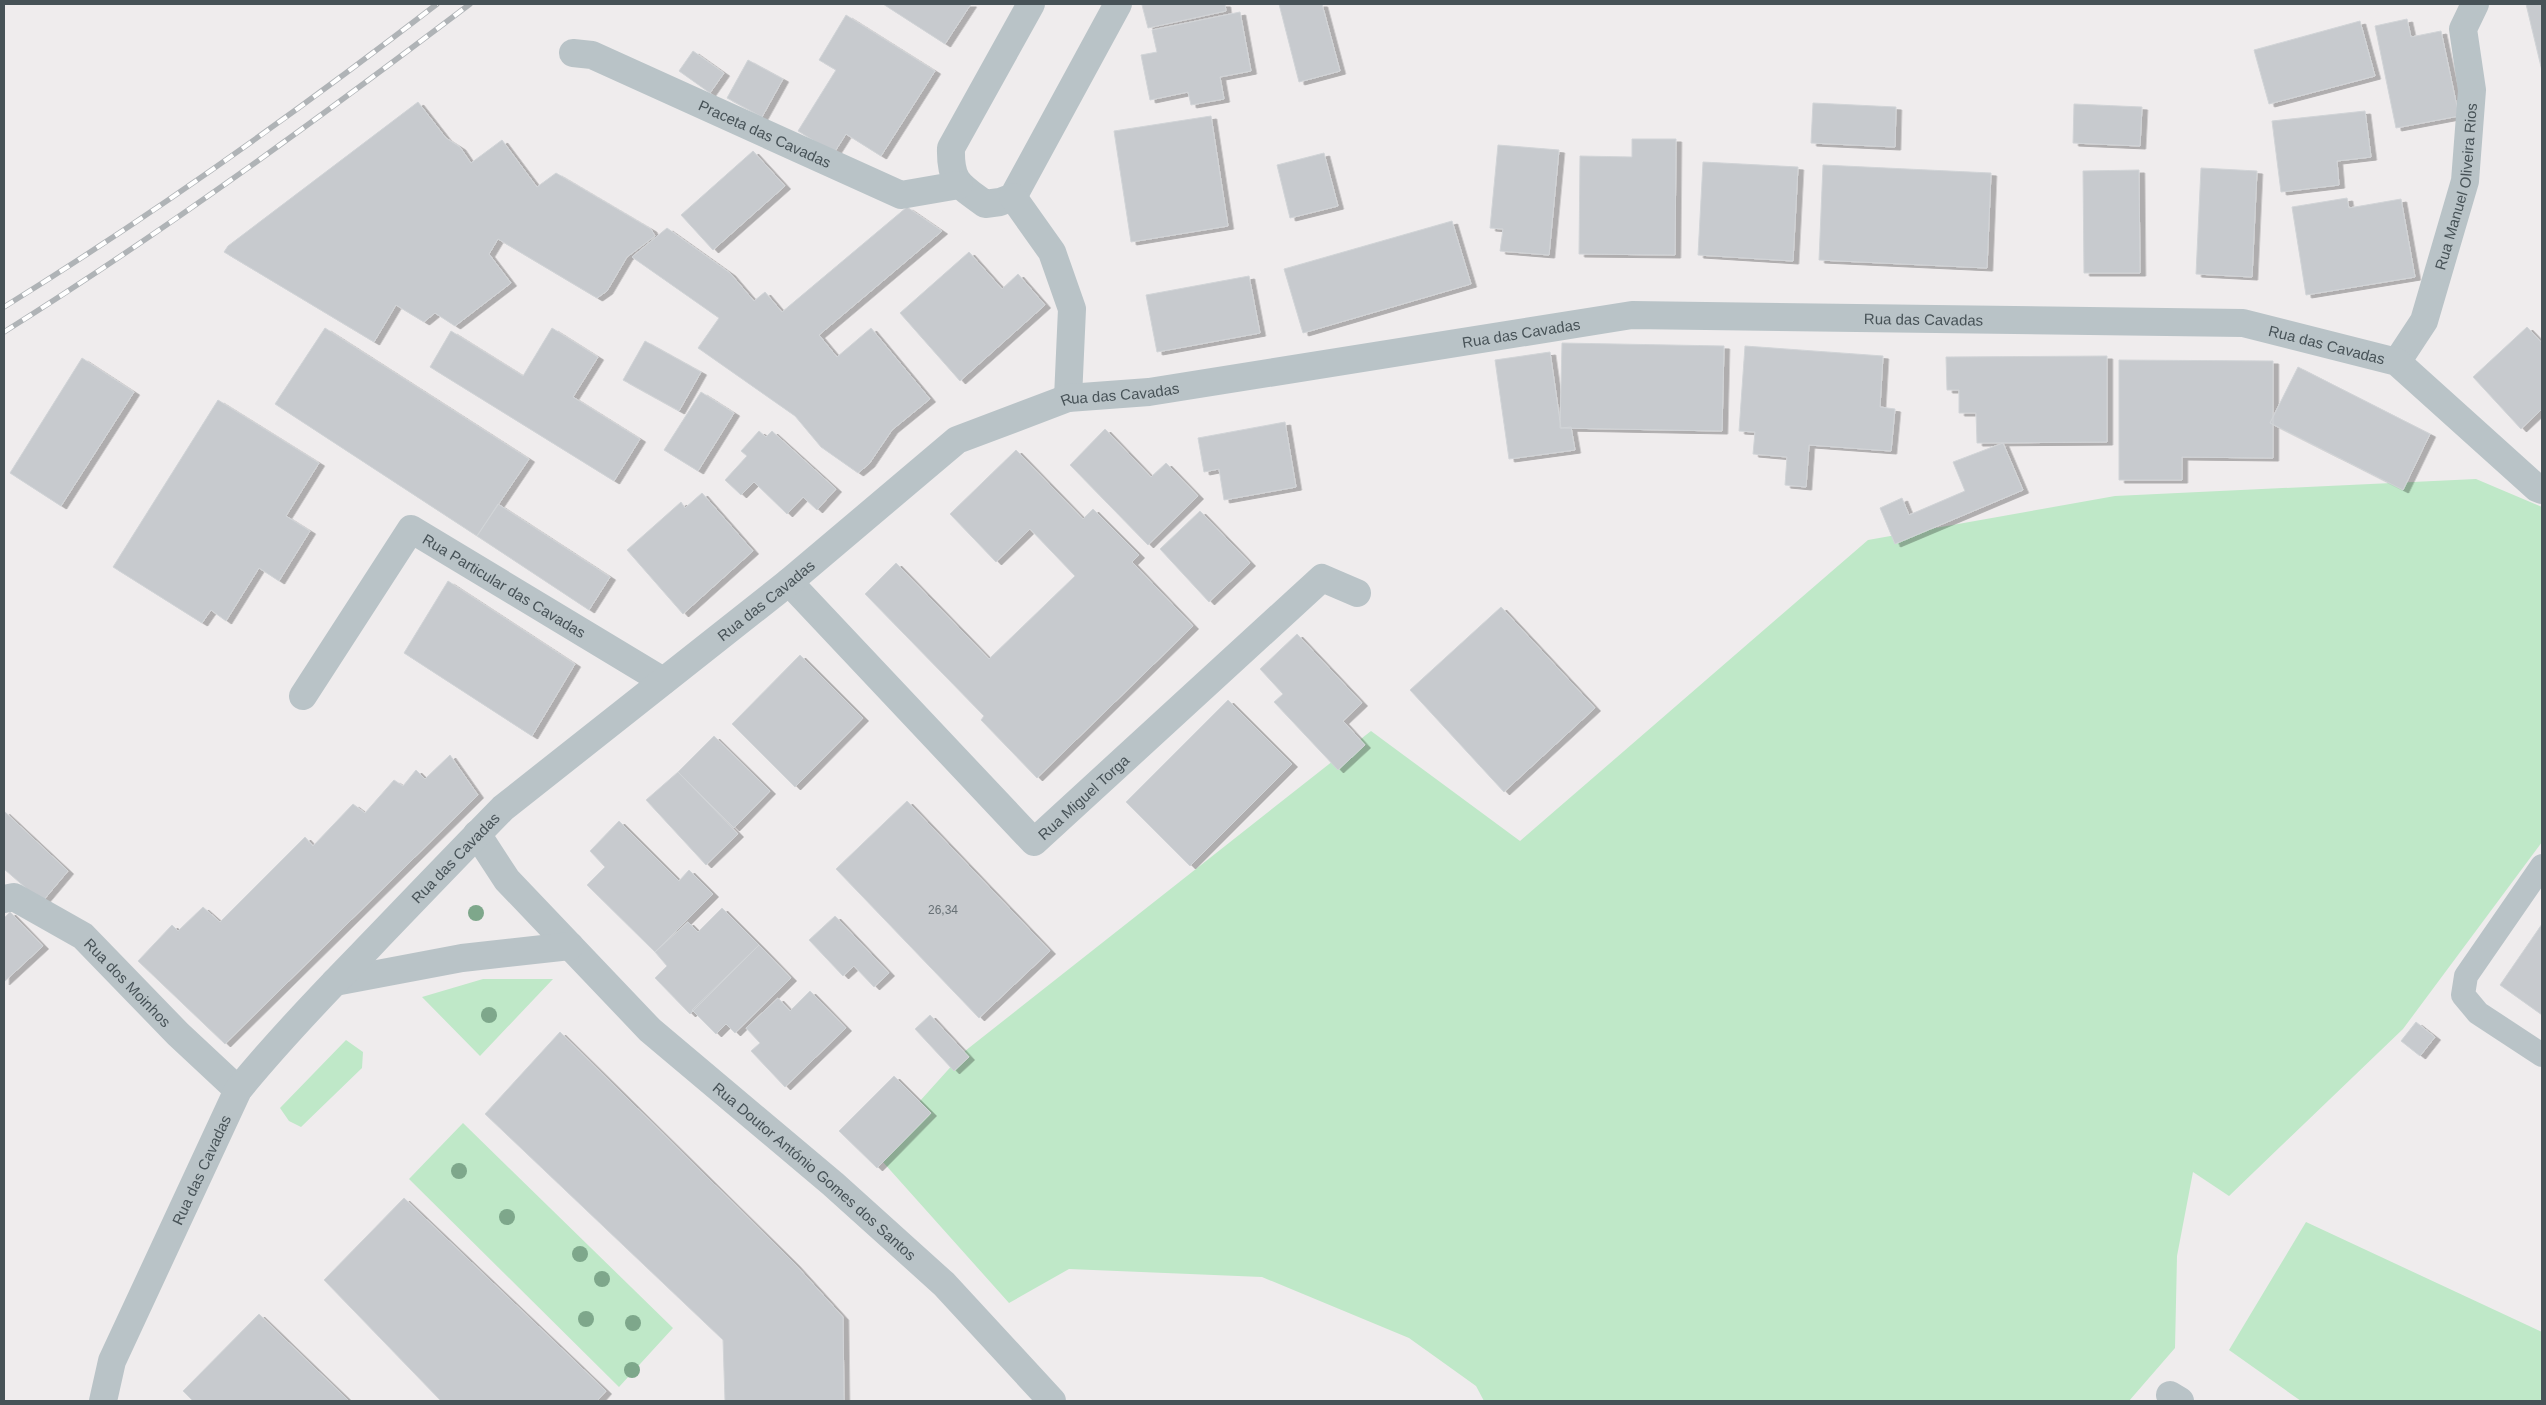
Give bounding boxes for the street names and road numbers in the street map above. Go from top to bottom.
street label: Praceta das Cavadas [696,96,834,171]
street label: Rua Manuel Oliveira Rios [2431,102,2479,272]
street label: Rua das Cavadas [1864,310,1983,328]
street label: Rua das Cavadas [1461,315,1581,350]
street label: Rua das Cavadas [2267,321,2387,367]
street label: Rua das Cavadas [1058,379,1180,409]
street label: Rua Particular das Cavadas [420,530,589,641]
street label: Rua das Cavadas [714,556,818,644]
street label: Rua Miguel Torga [1034,751,1133,843]
street label: Rua das Cavadas [407,809,503,906]
street label: Rua dos Moinhos [81,935,175,1030]
street label: Rua Doutor António Gomes dos Santos [710,1079,920,1263]
street label: Rua das Cavadas [168,1112,234,1227]

